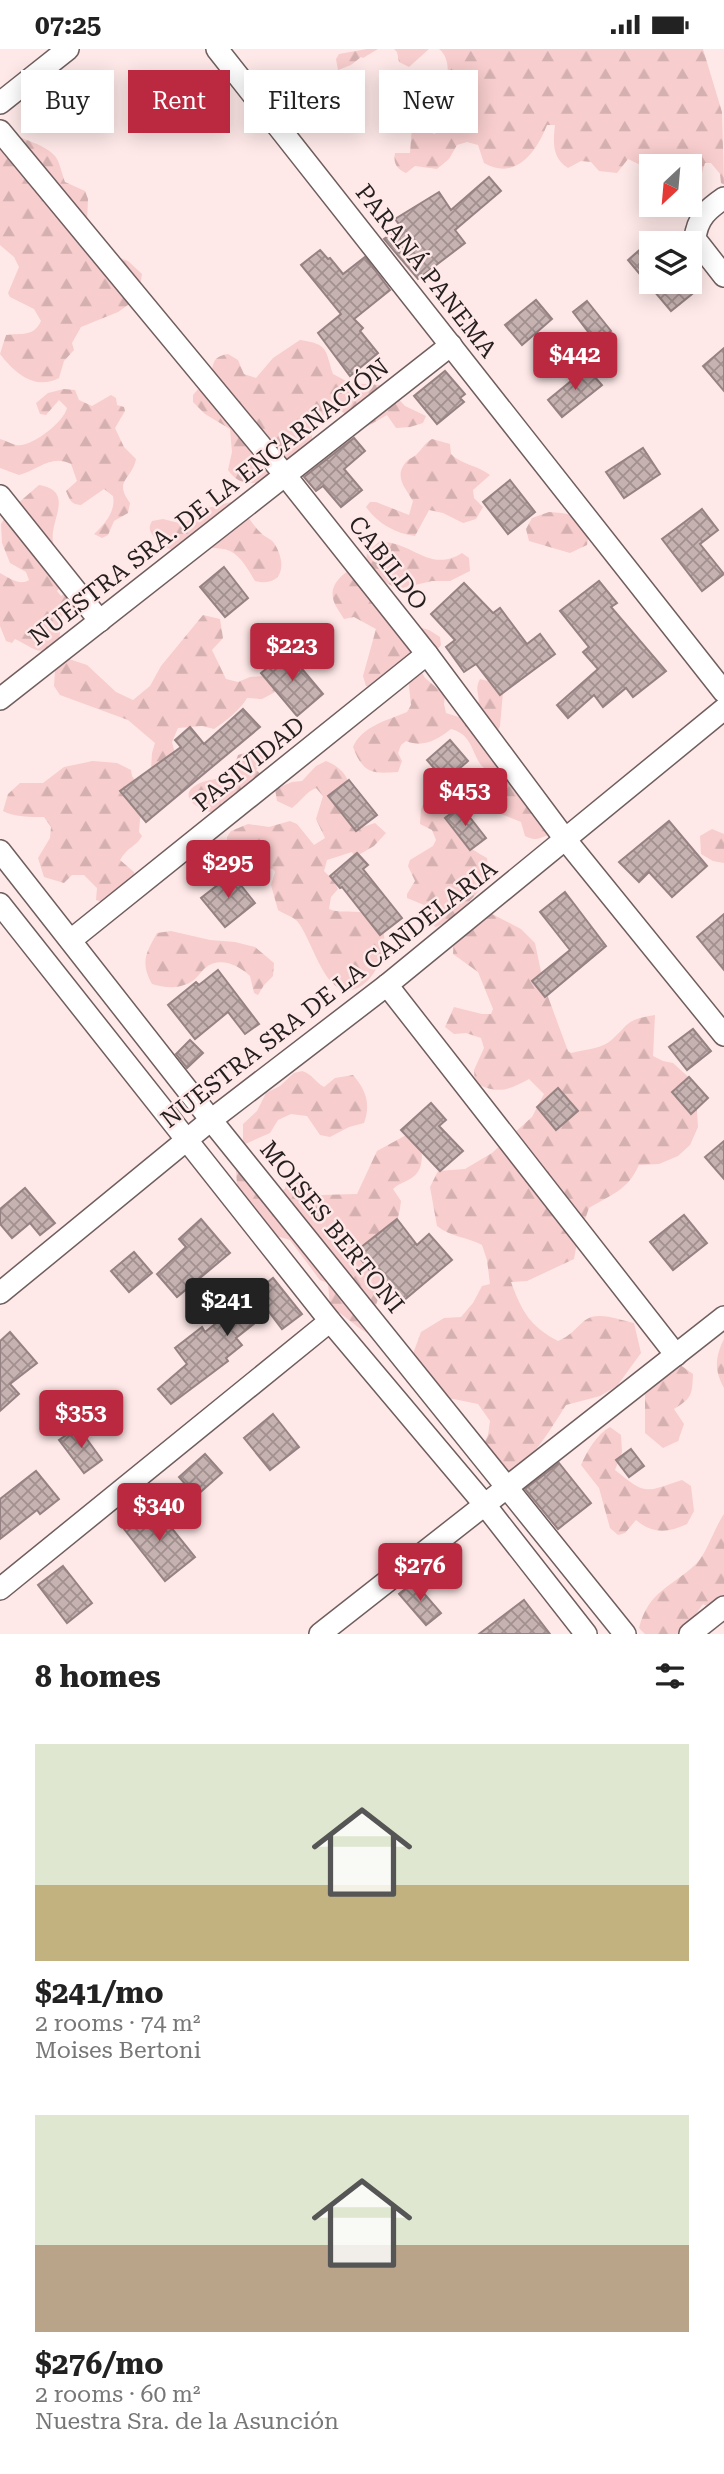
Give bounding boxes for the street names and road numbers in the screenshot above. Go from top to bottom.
street label: PARANÁ PANEMA [350,178,503,363]
street label: NUESTRA SRA. DE LA ENCARNACIÓN [23,352,394,651]
street label: CABILDO [343,510,433,616]
street label: PASIVIDAD [188,711,310,817]
street label: NUESTRA SRA DE LA CANDELARIA [156,854,503,1134]
street label: MOISES BERTONI [254,1135,410,1319]

